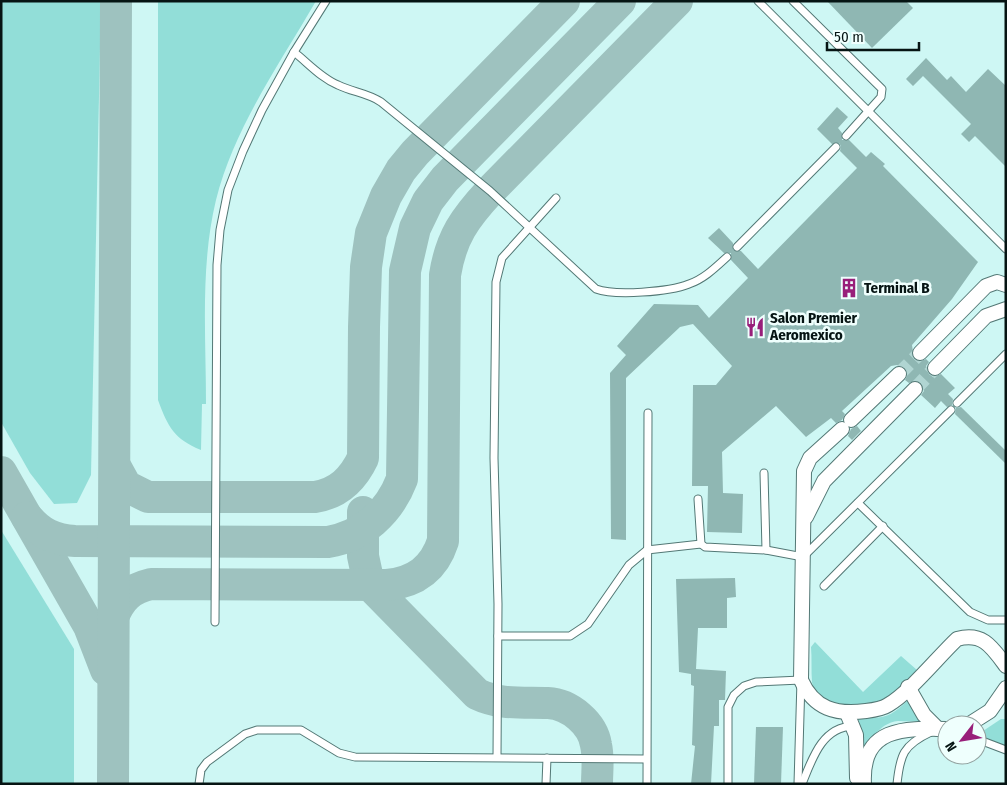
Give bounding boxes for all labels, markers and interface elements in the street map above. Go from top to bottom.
scale bar [827,20,920,52]
text: 50 m [834,28,864,46]
building icon: Terminal B [838,277,860,299]
place label: Terminal B [864,279,930,297]
place label: Salon Premier Aeromexico [769,309,858,344]
restaurant icon: Salon Premier Aeromexico [744,316,766,338]
north arrow [937,715,987,765]
text: N [942,738,961,754]

